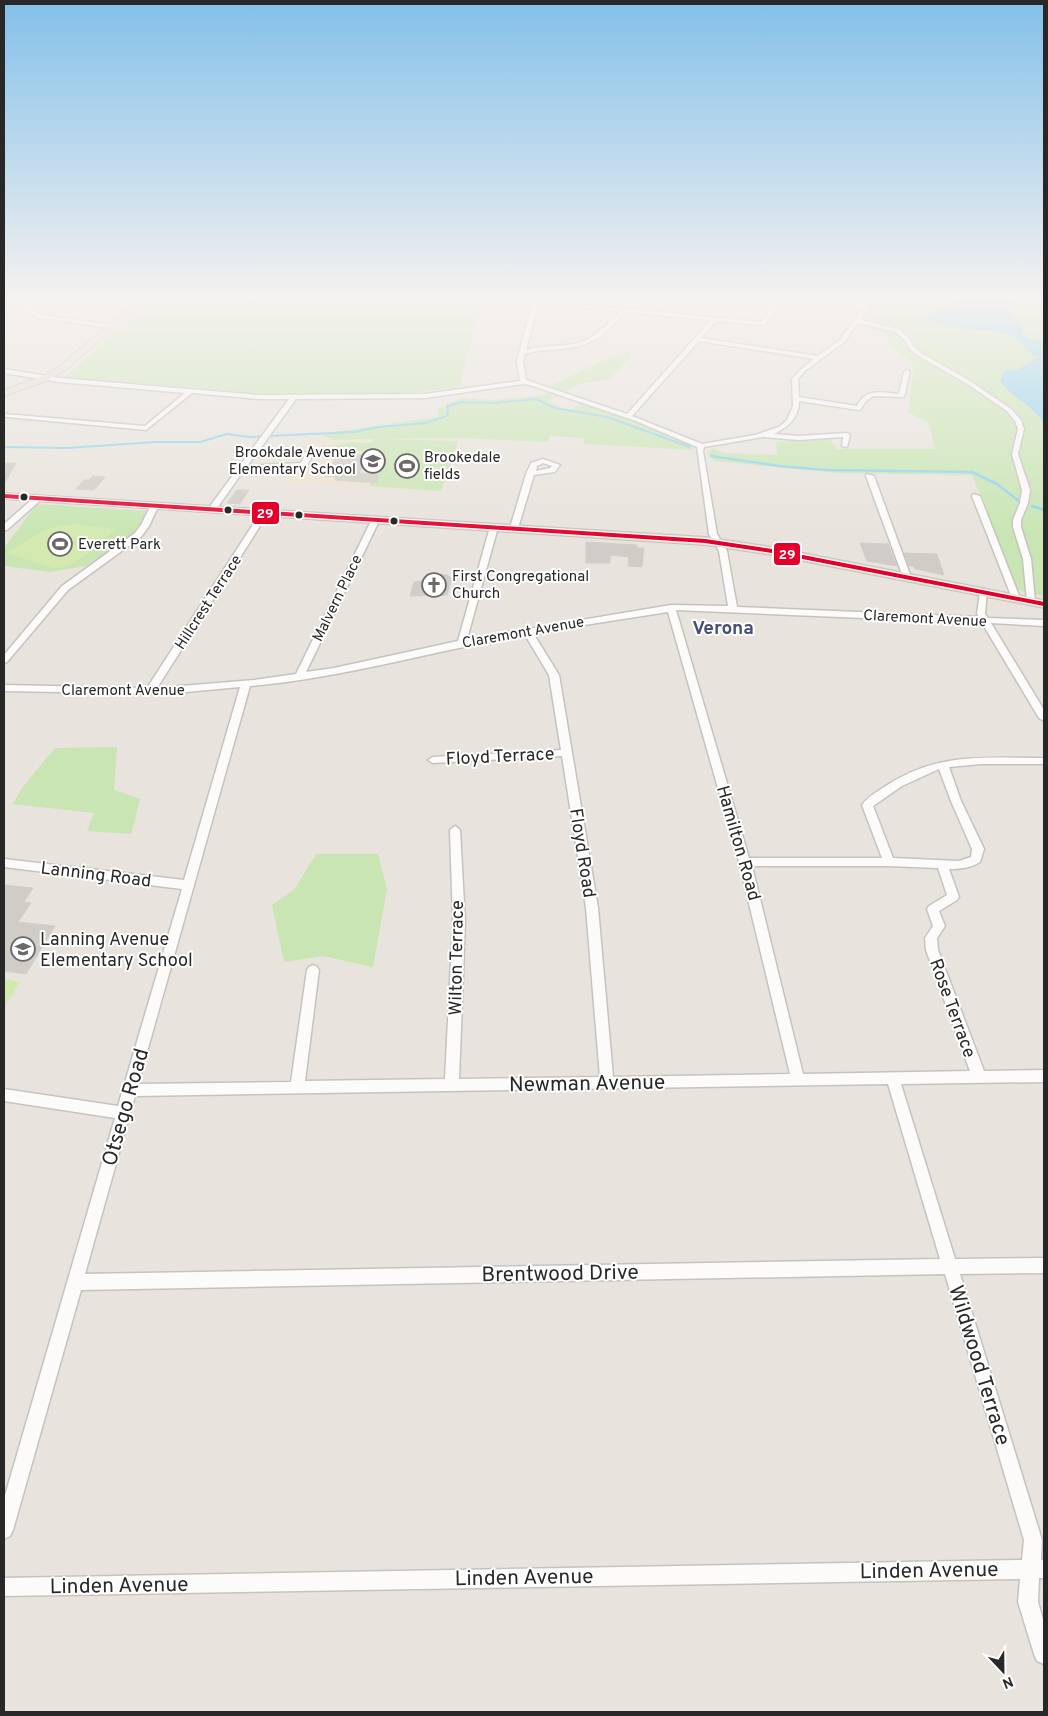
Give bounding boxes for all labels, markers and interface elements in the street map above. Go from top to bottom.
place label: Brookdale Avenue Elementary School [229,444,356,480]
school or university icon: Brookdale Avenue Elementary School [360,448,386,474]
place label: Brookedale fields [424,449,500,485]
sports icon: Brookedale fields [394,453,420,479]
unlabelled marker [19,492,29,502]
line badge: 29 [251,501,280,525]
unlabelled marker [223,505,233,515]
text: 29 [256,506,274,523]
unlabelled marker [294,510,304,520]
unlabelled marker [389,516,399,526]
sports icon: Everett Park [47,531,73,557]
place label: Everett Park [78,536,161,555]
line badge: 29 [773,542,801,566]
text: 29 [778,547,796,564]
street label: Hillcrest Terrace [172,552,247,654]
street label: Malvern Place [309,552,368,645]
place label: First Congregational Church [452,568,589,604]
church icon: First Congregational Church [421,572,447,598]
street label: Claremont Avenue [863,607,987,632]
street label: Claremont Avenue [461,613,586,654]
district label: Verona [692,617,754,641]
street label: Claremont Avenue [61,682,185,701]
street label: Floyd Terrace [445,743,555,772]
street label: Hamilton Road [710,783,765,904]
street label: Floyd Road [563,807,600,900]
street label: Lanning Road [39,857,152,894]
street label: Wilton Terrace [445,900,470,1016]
place label: Lanning Avenue Elementary School [40,929,193,973]
school or university icon: Lanning Avenue Elementary School [10,936,36,962]
street label: Rose Terrace [923,956,980,1061]
street label: Otsego Road [97,1045,156,1169]
street label: Newman Avenue [509,1070,665,1099]
street label: Brentwood Drive [481,1260,639,1289]
street label: Wildwood Terrace [941,1282,1016,1449]
street label: Linden Avenue [859,1557,999,1586]
street label: Linden Avenue [454,1564,594,1593]
street label: Linden Avenue [49,1572,189,1601]
north arrow [978,1646,1028,1696]
text: N [999,1672,1015,1691]

